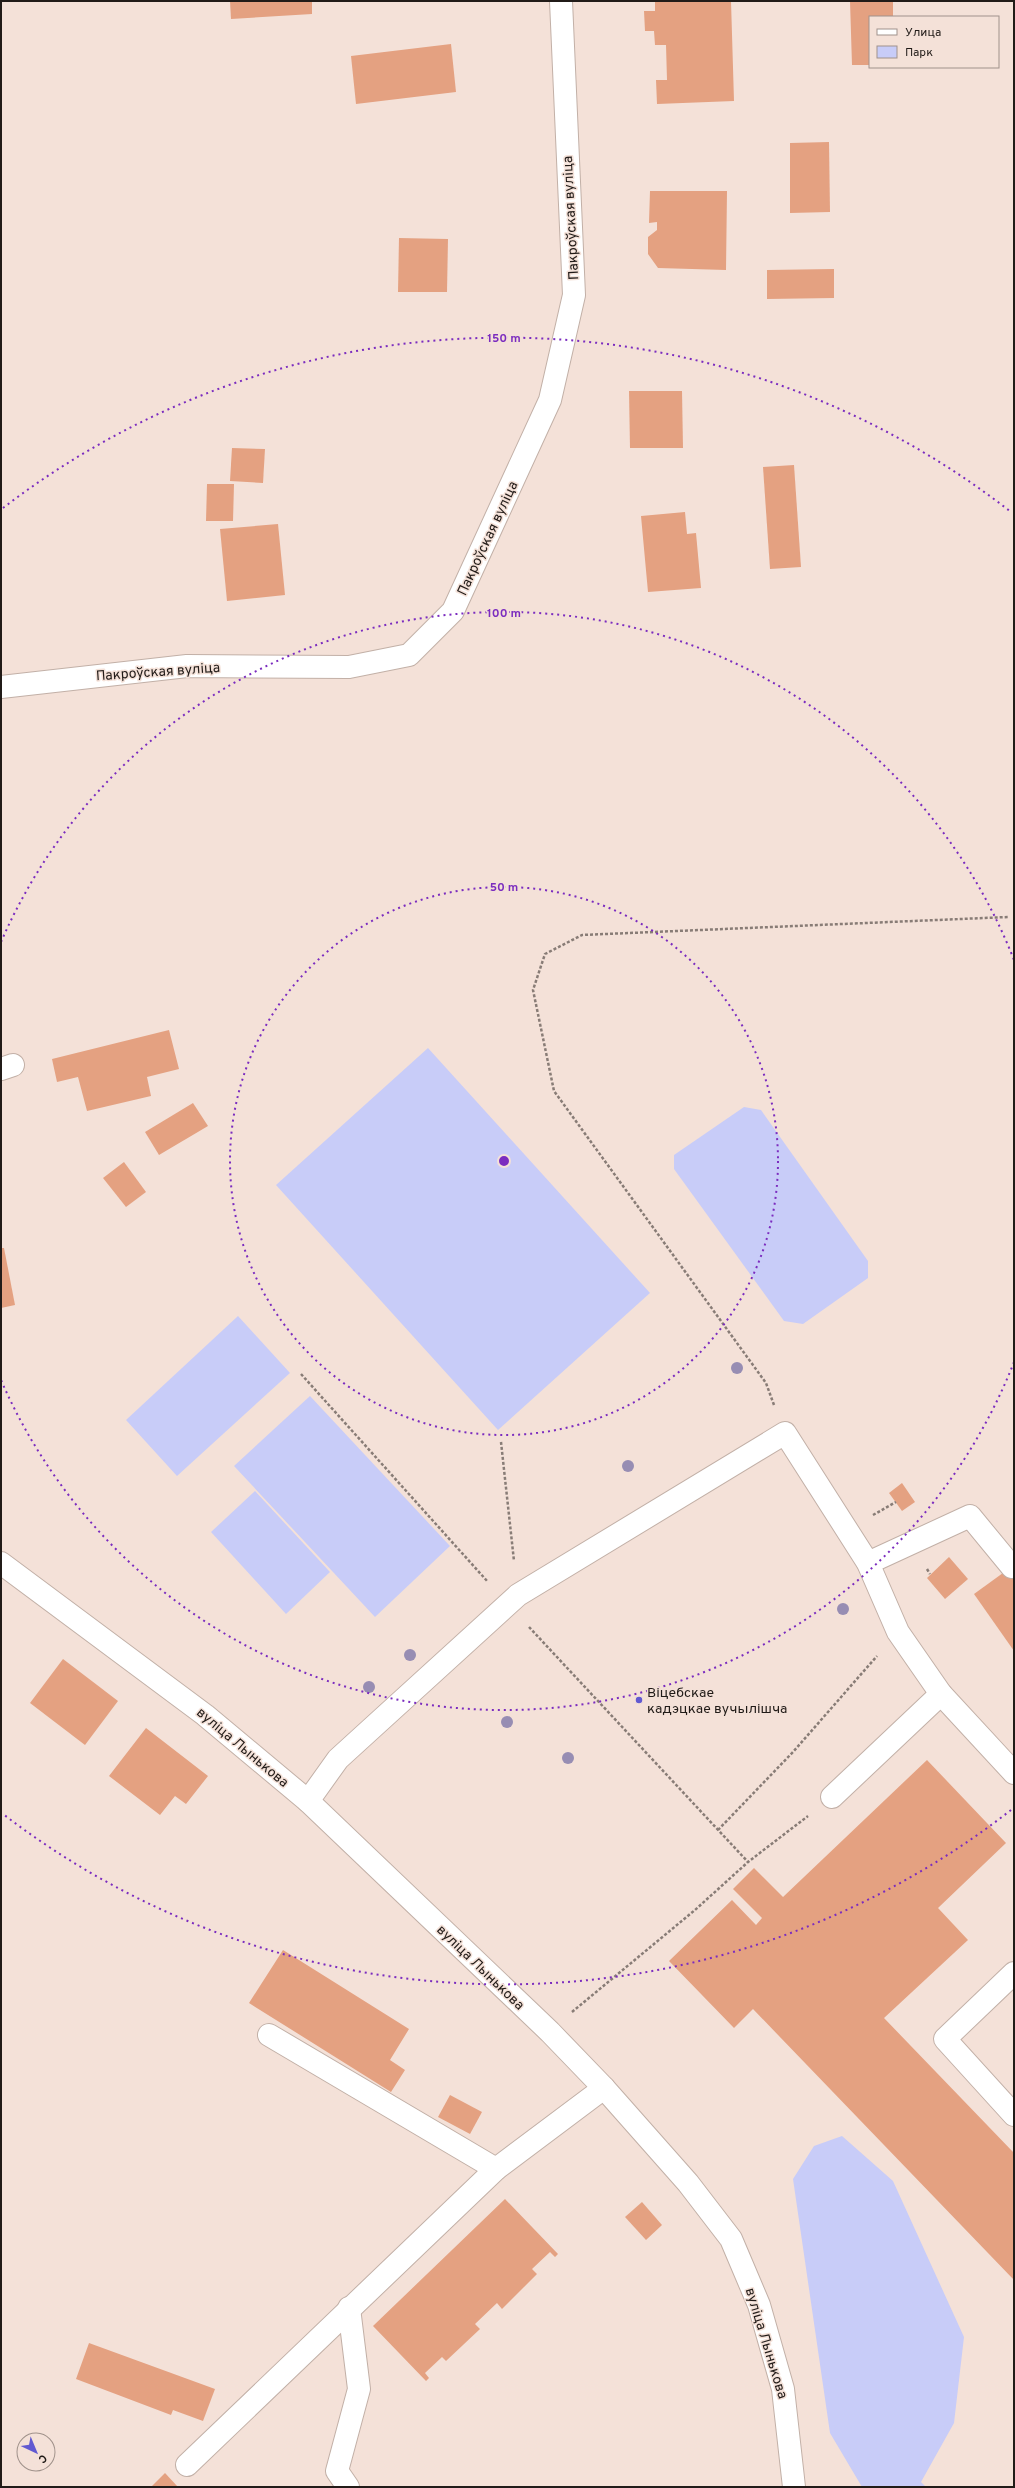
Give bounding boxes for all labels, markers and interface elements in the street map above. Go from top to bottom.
legend [869,16,999,68]
text: Улица [905,25,941,41]
text: Парк [905,45,933,61]
street label: Пакроўская вуліца [560,155,583,280]
text: 150 m [487,331,521,347]
street label: Пакроўская вуліца [454,479,522,599]
text: 100 m [487,606,521,622]
street label: Пакроўская вуліца [96,660,221,685]
text: 50 m [490,880,518,896]
centre of rings [497,1154,511,1168]
place label: Віцебскае кадэцкае вучылішча [647,1685,787,1718]
marker: Віцебскае кадэцкае вучылішча [634,1695,644,1705]
street label: вуліца Лынькова [192,1705,292,1792]
street label: вуліца Лынькова [433,1922,527,2014]
street label: вуліца Лынькова [741,2286,791,2401]
north arrow [16,2432,56,2472]
text: С [35,2451,50,2466]

